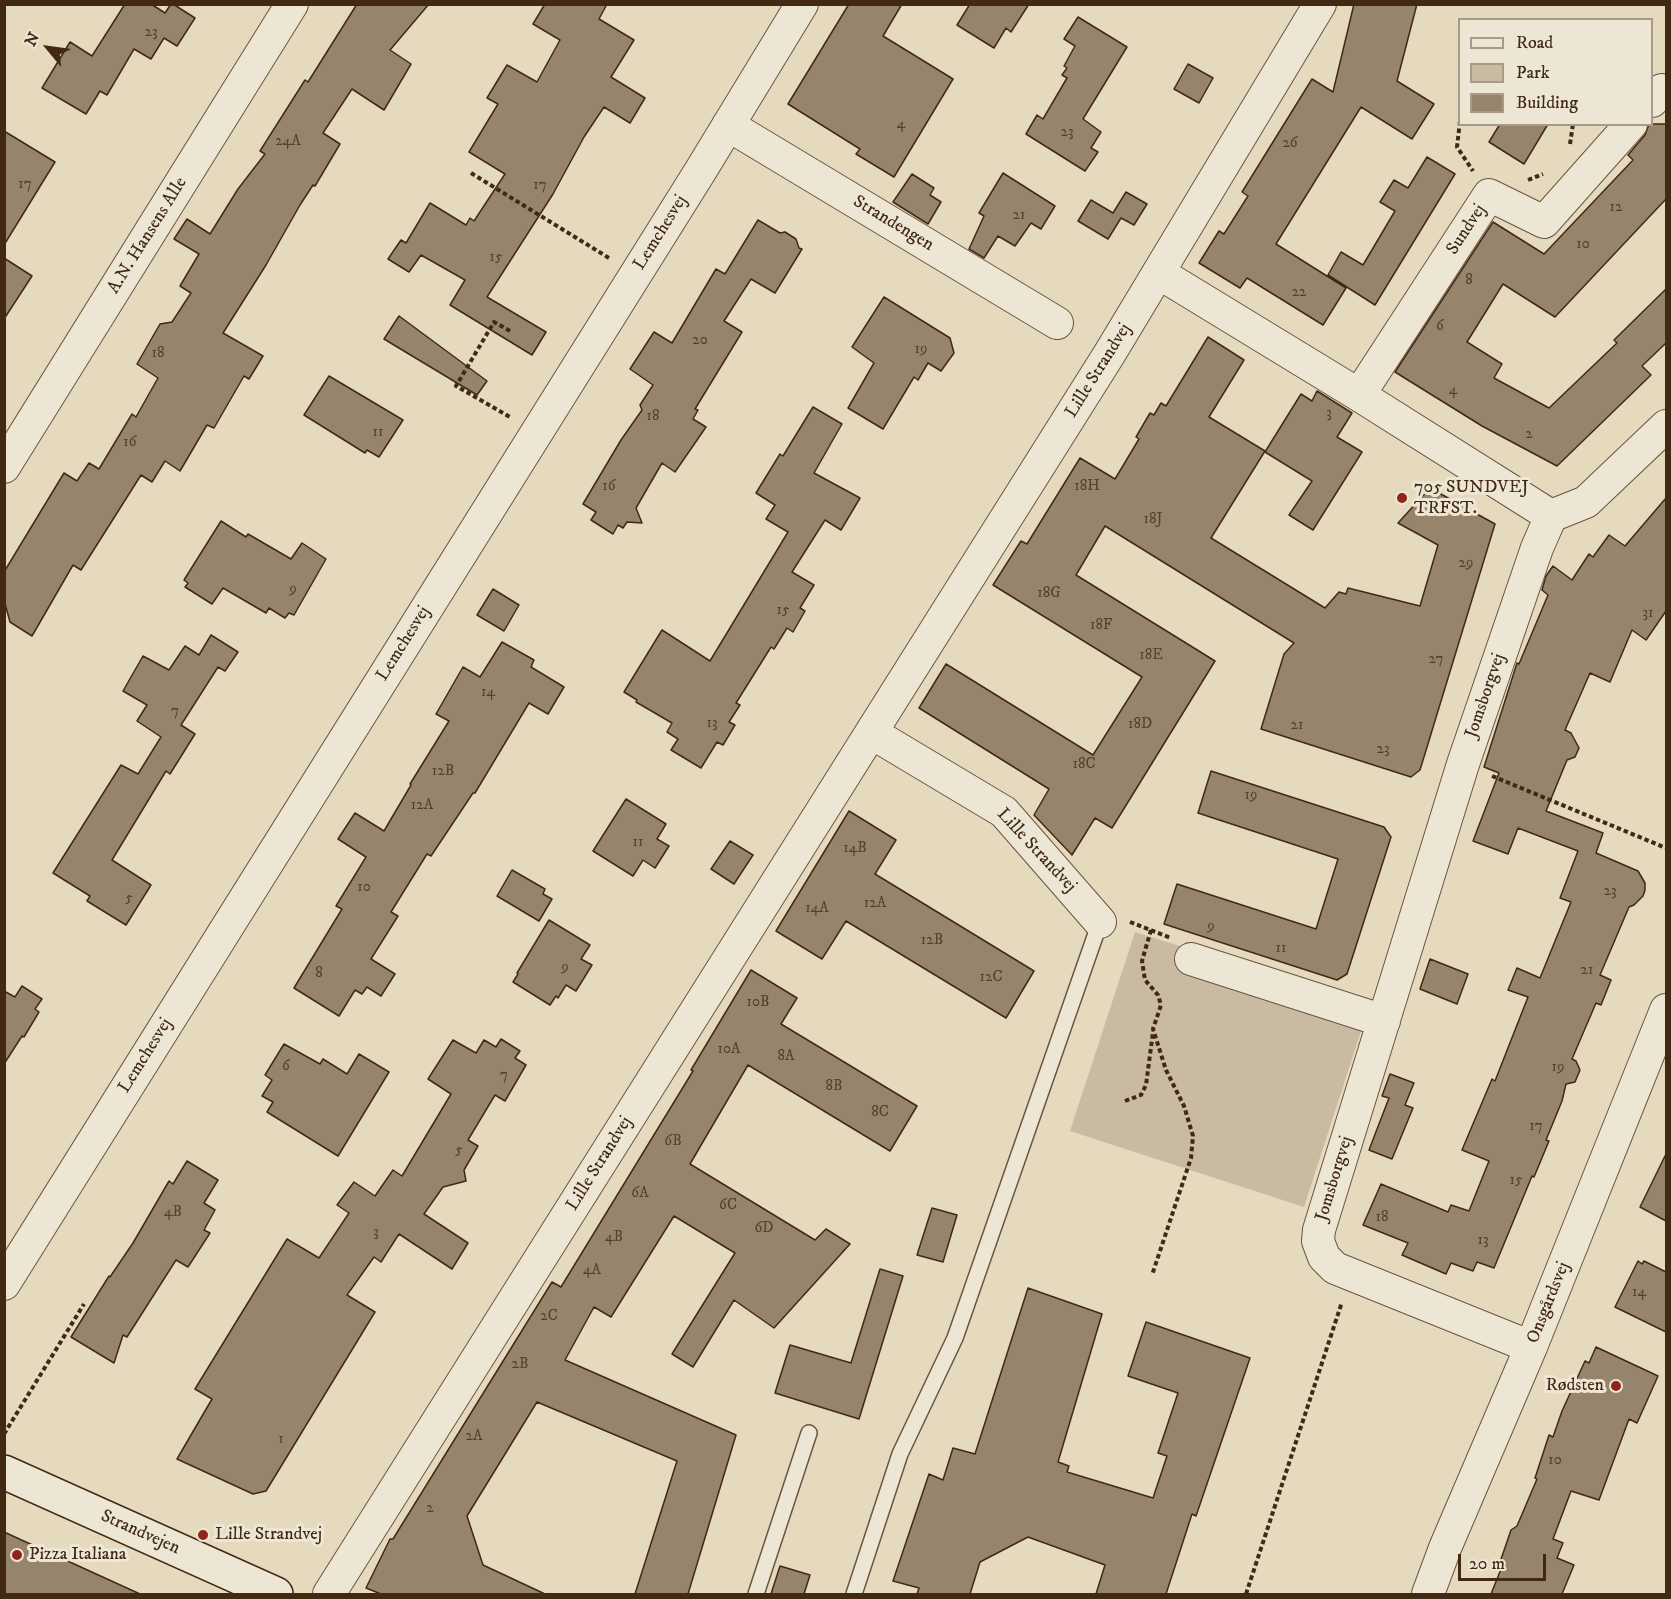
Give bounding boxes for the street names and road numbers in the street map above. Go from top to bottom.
street label: A.N. Hansens Alle [104,174,192,298]
street label: Strandengen [849,191,937,257]
street label: Lemchesvej [630,192,692,274]
street label: Sundvej [1443,201,1491,259]
street label: Lille Strandvej [1061,320,1137,422]
street label: Lemchesvej [373,603,435,685]
street label: Jomsborgvej [1461,651,1511,741]
street label: Lille Strandvej [992,804,1080,898]
street label: Lemchesvej [115,1015,177,1097]
street label: Lille Strandvej [562,1113,638,1215]
street label: Jomsborgvej [1312,1134,1358,1224]
street label: Onsgårdsvej [1523,1259,1575,1347]
street label: Strandvejen [97,1506,183,1560]

